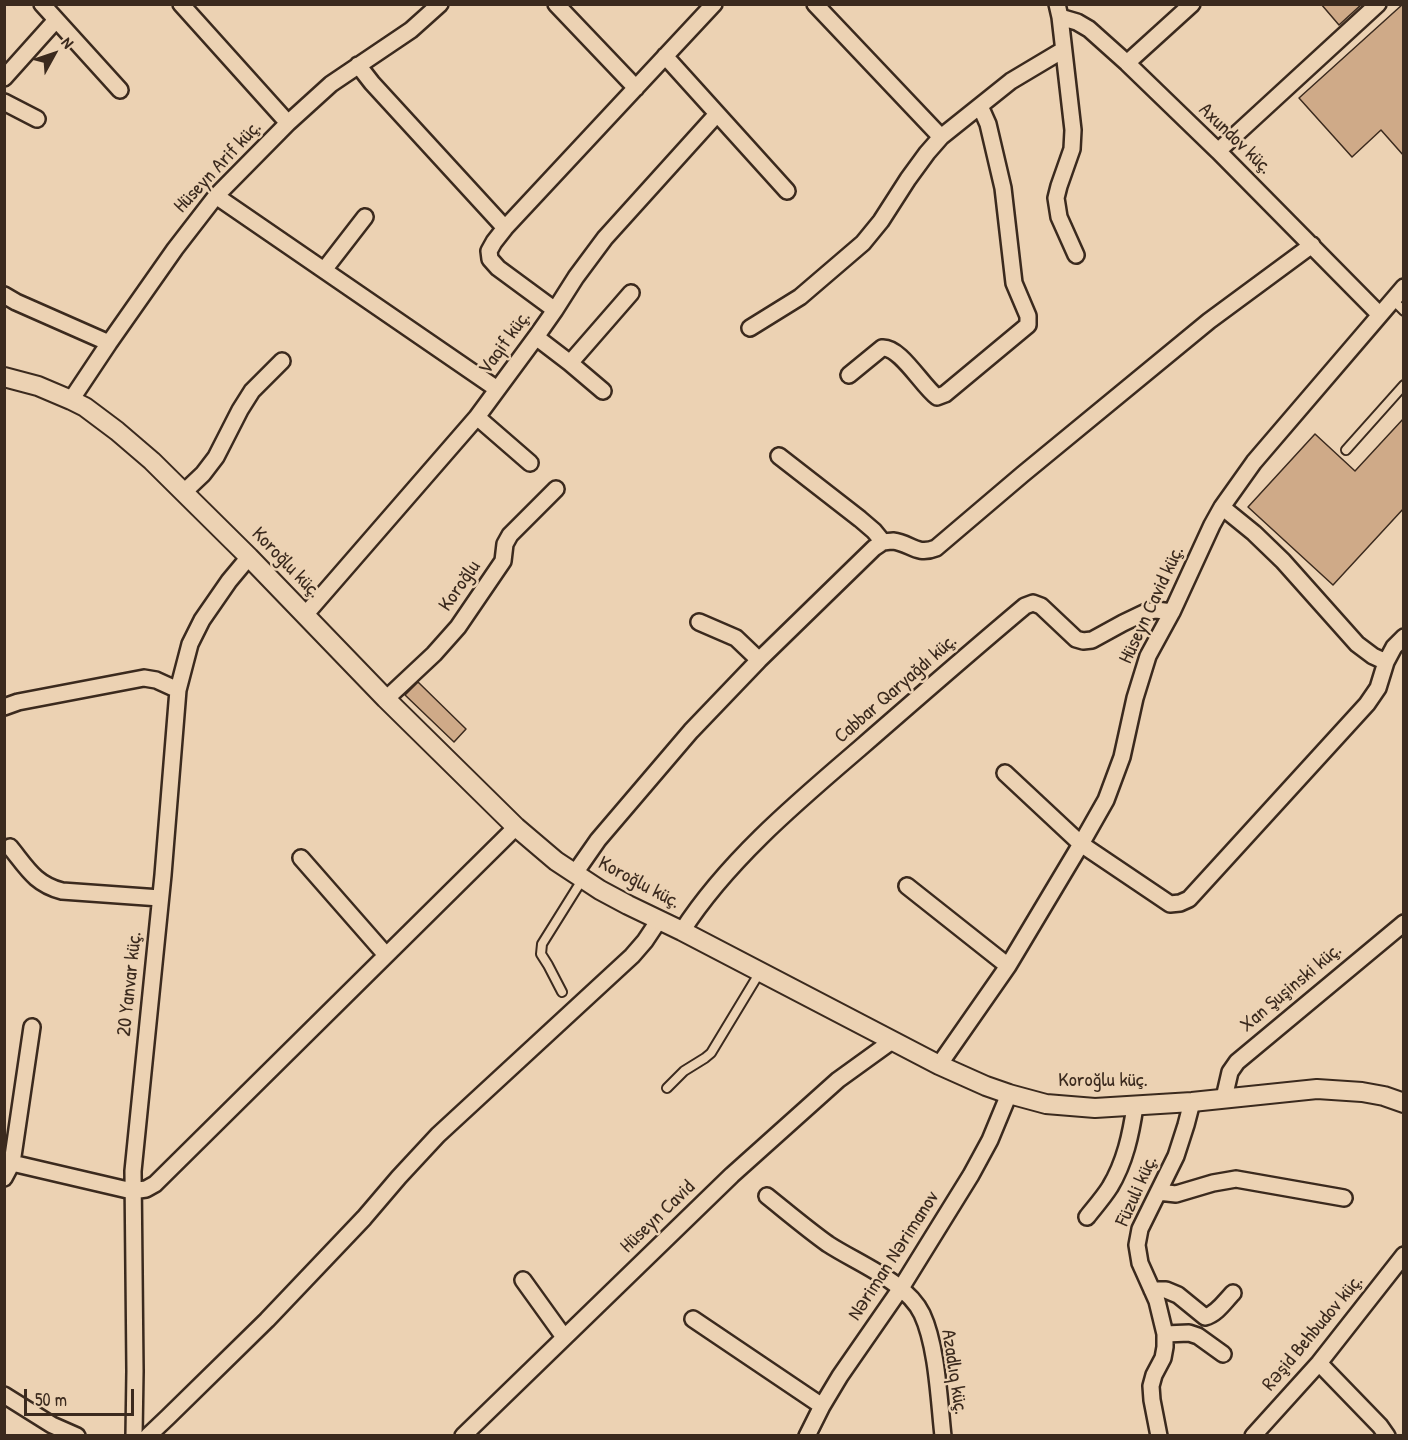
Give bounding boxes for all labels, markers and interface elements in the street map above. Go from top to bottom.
north arrow [24,24,84,84]
text: N [57,32,79,53]
street label: Axundov küç. [1193,98,1277,180]
street label: Hüseyn Arif küç. [169,116,267,218]
street label: Vaqif küç. [474,306,536,380]
street label: Koroğlu küç. [246,522,326,604]
street label: Hüseyn Cavid küç. [1114,542,1190,668]
street label: Koroğlu [434,556,486,616]
street label: Cabbar Qaryağdı küç. [830,629,962,749]
street label: Koroğlu küç. [594,851,684,915]
street label: 20 Yanvar küç. [113,930,147,1038]
street label: Xan Şuşinski küç. [1235,939,1347,1037]
street label: Koroğlu küç. [1058,1069,1148,1093]
street label: Füzuli küç. [1111,1152,1163,1230]
street label: Hüseyn Cavid [616,1176,700,1258]
street label: Nəriman Nərimanov [843,1187,945,1325]
street label: Rəşid Behbudov küç. [1257,1270,1369,1396]
street label: Azadlıq küç. [935,1328,973,1416]
scale bar [27,1377,136,1415]
text: 50 m [35,1387,67,1412]

